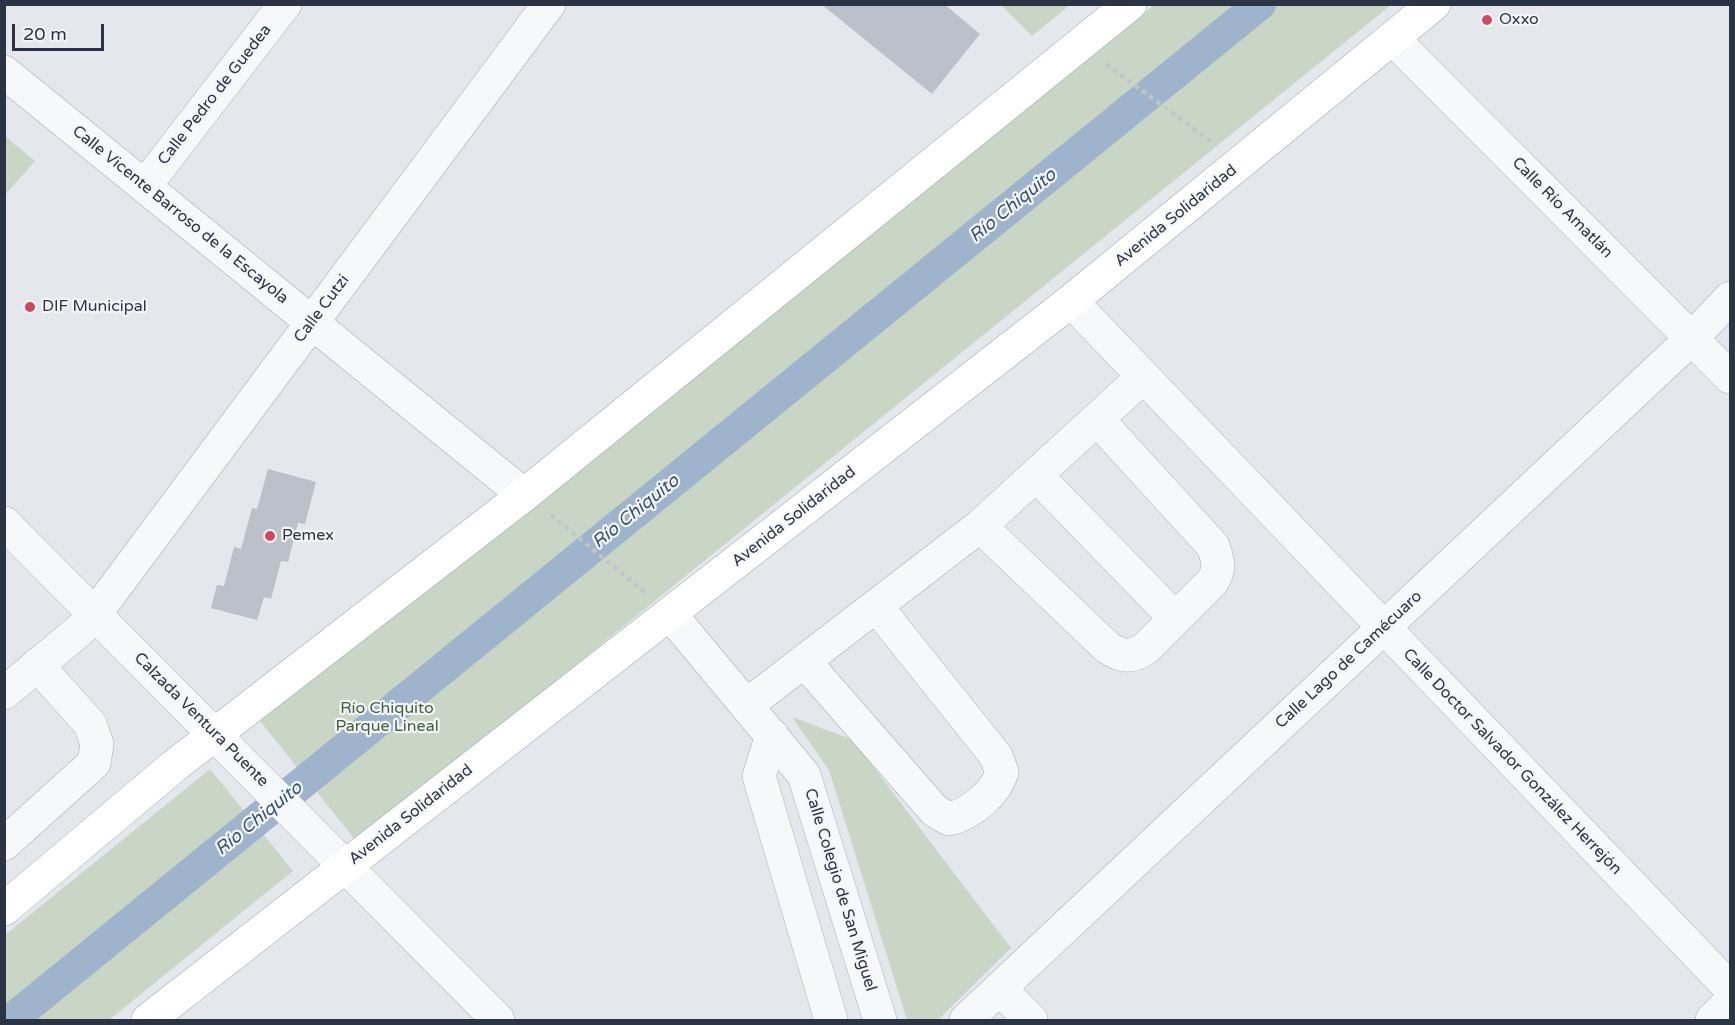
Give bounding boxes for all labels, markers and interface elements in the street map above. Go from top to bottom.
place label: Oxxo [1499,10,1539,30]
scale bar [15,12,106,50]
marker: Oxxo [1480,13,1494,27]
street label: Calle Pedro de Guedea [154,21,276,169]
text: 20 m [23,23,67,45]
street label: Calle Vicente Barroso de la Escayola [68,122,292,308]
street label: Calle Río Amatlán [1508,154,1616,262]
street label: Avenida Solidaridad [1111,161,1241,271]
water label: Río Chiquito [965,164,1061,248]
street label: Calle Cutzi [290,271,354,347]
place label: DIF Municipal [42,297,147,317]
marker: DIF Municipal [23,300,37,314]
street label: Avenida Solidaridad [728,463,860,571]
water label: Río Chiquito [588,470,684,554]
place label: Pemex [282,526,334,546]
marker: Pemex [263,529,277,543]
street label: Calle Lago de Camécuaro [1272,587,1426,733]
street label: Calle Doctor Salvador González Herrejón [1399,645,1625,879]
street label: Calzada Ventura Puente [130,649,272,791]
park label: Río Chiquito Parque Lineal [335,699,439,737]
street label: Avenida Solidaridad [345,761,477,869]
water label: Río Chiquito [211,777,307,861]
street label: Calle Colegio de San Miguel [800,786,880,994]

